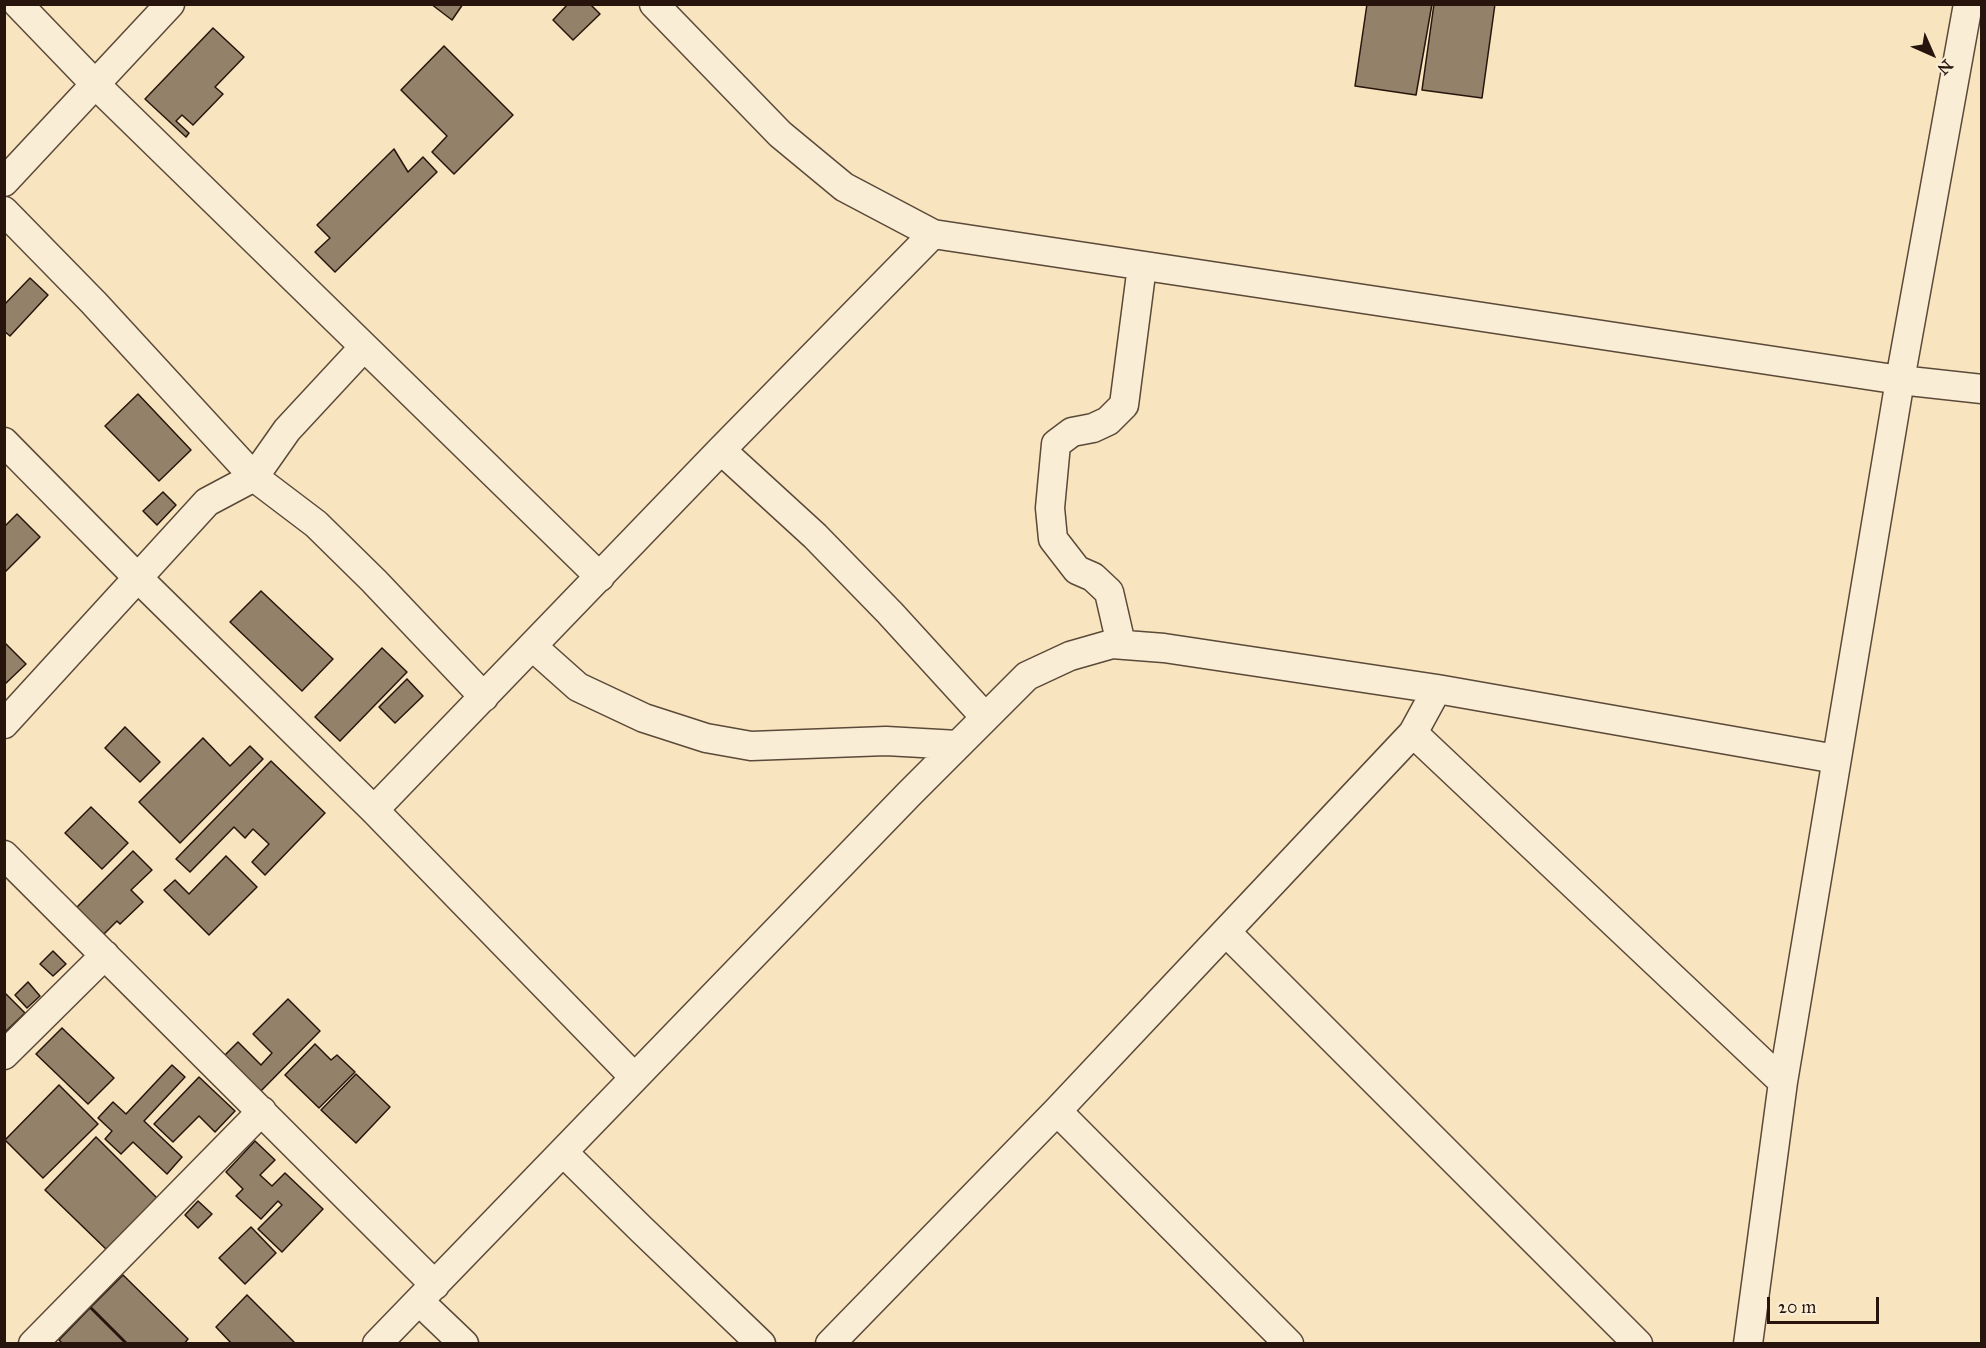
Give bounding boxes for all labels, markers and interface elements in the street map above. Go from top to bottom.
north arrow [1902,24,1962,84]
text: N [1934,56,1957,79]
scale bar [1770,1285,1882,1323]
text: 20 m [1778,1296,1816,1318]

